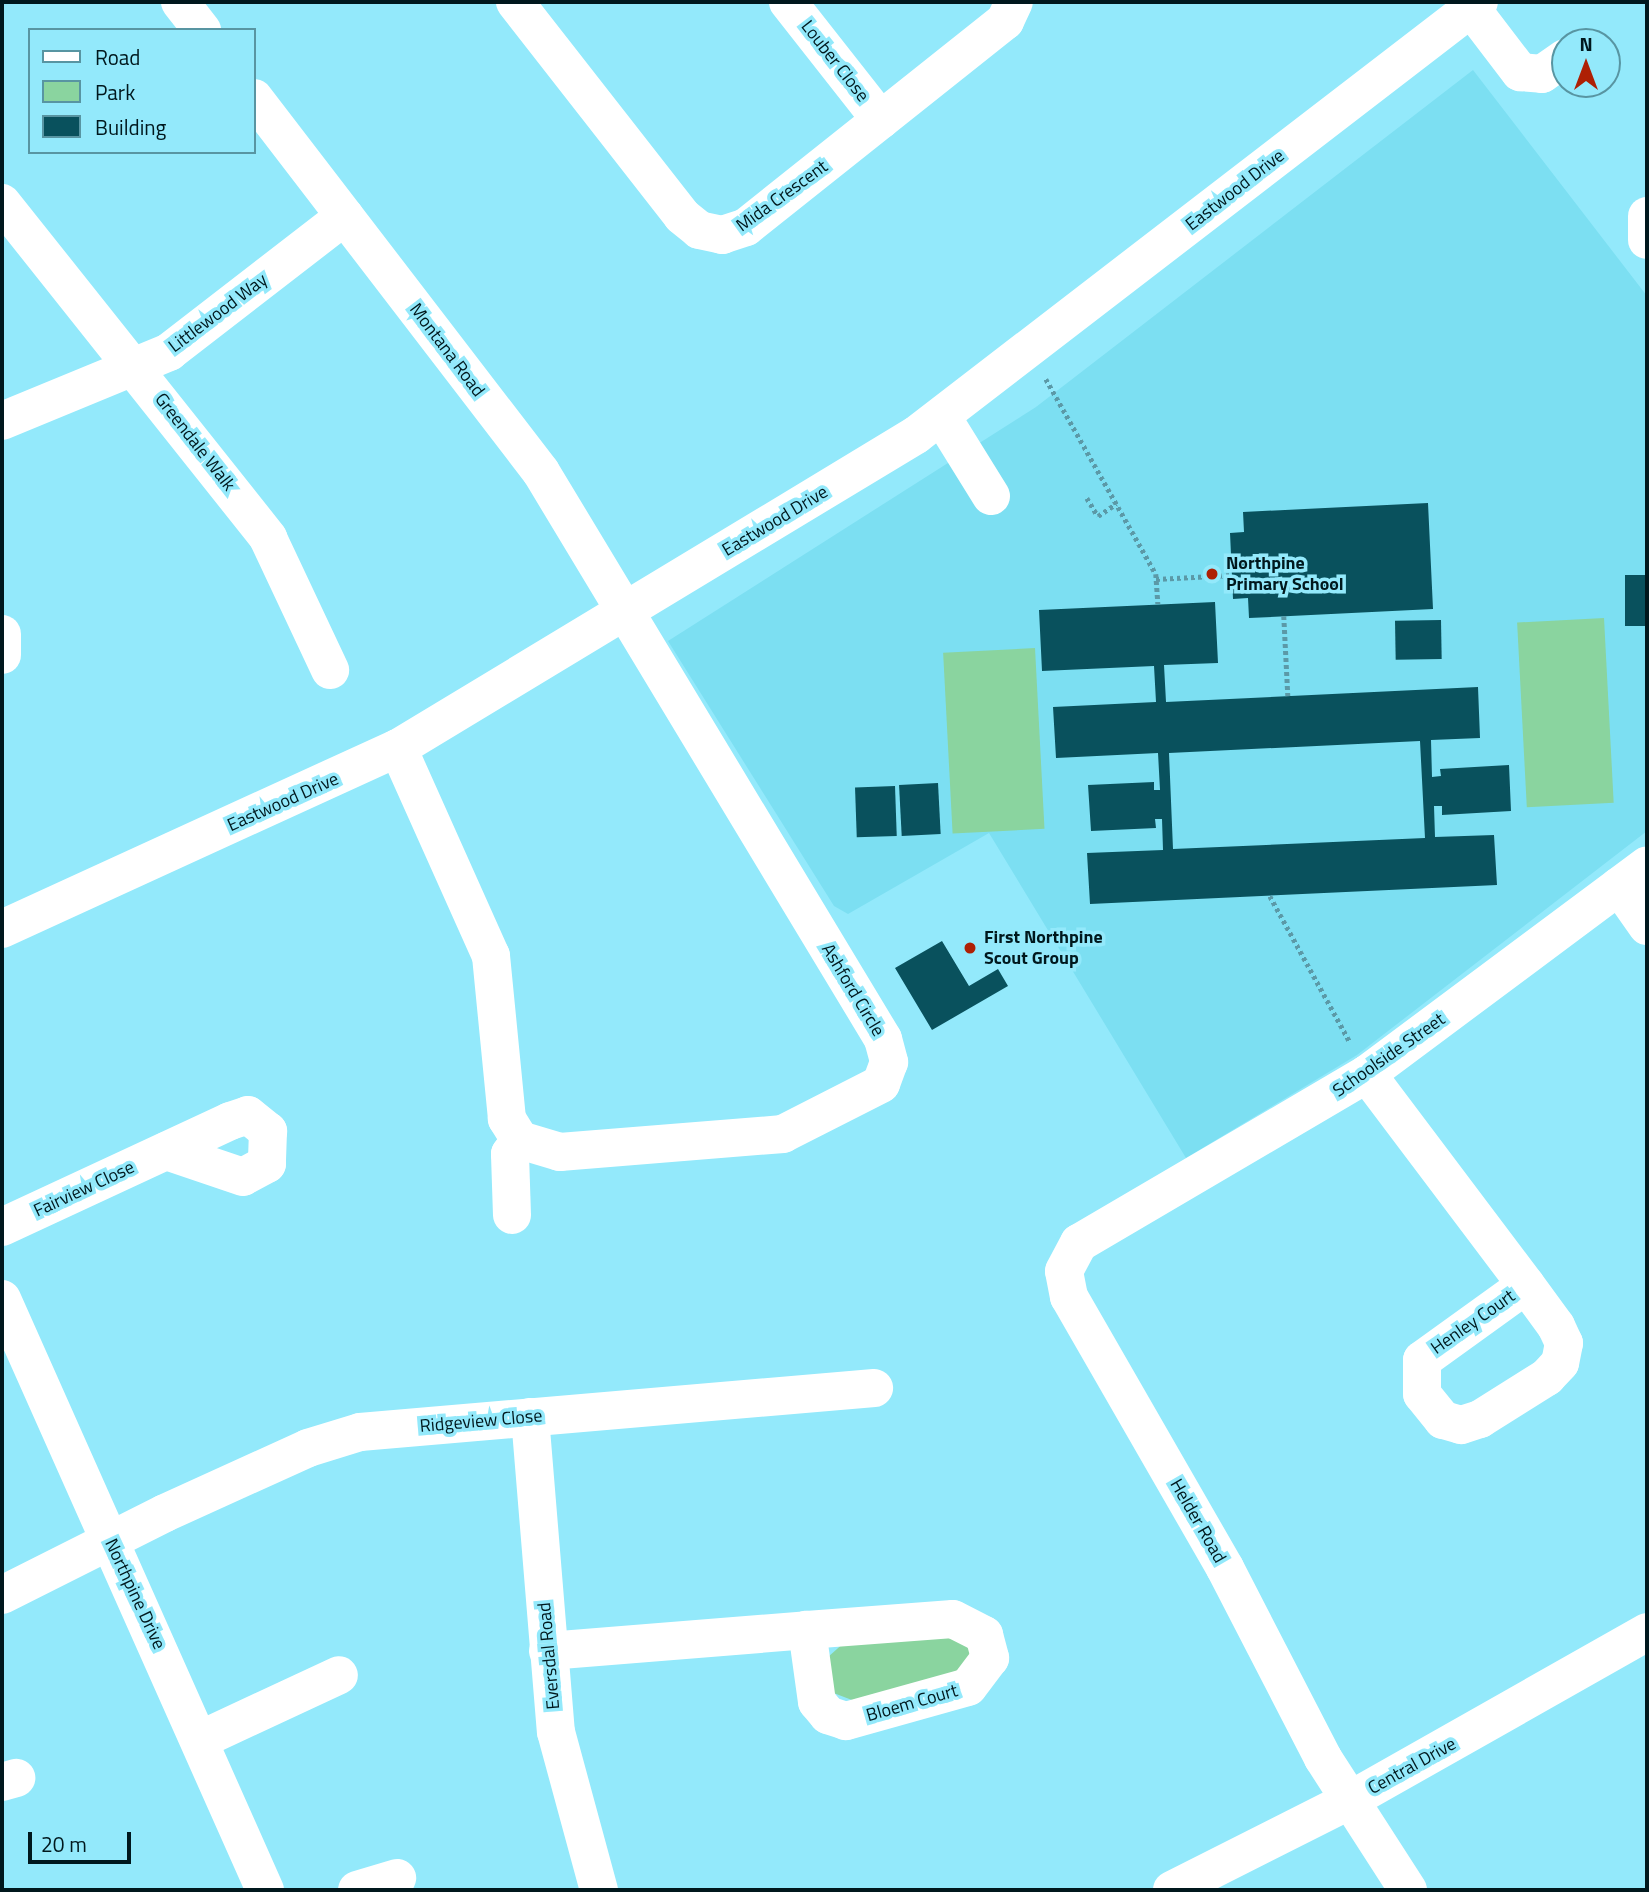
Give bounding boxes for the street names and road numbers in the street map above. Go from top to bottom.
street label: Louber Close [797,16,873,106]
street label: Eastwood Drive [1181,145,1289,235]
street label: Mida Crescent [732,156,832,236]
street label: Littlewood Way [164,269,272,357]
street label: Montana Road [405,299,489,401]
street label: Greendale Walk [150,389,240,495]
street label: Eastwood Drive [718,481,832,561]
street label: Eastwood Drive [224,768,342,836]
street label: Ashford Circle [817,940,889,1040]
street label: Schoolside Street [1329,1008,1449,1102]
street label: Fairview Close [30,1156,138,1222]
street label: Henley Court [1427,1285,1519,1359]
street label: Ridgeview Close [419,1405,543,1437]
street label: Helder Road [1165,1475,1231,1567]
street label: Northpine Drive [100,1535,170,1653]
street label: Eversdal Road [534,1601,564,1711]
street label: Bloem Court [864,1680,960,1726]
street label: Central Drive [1364,1733,1460,1799]

